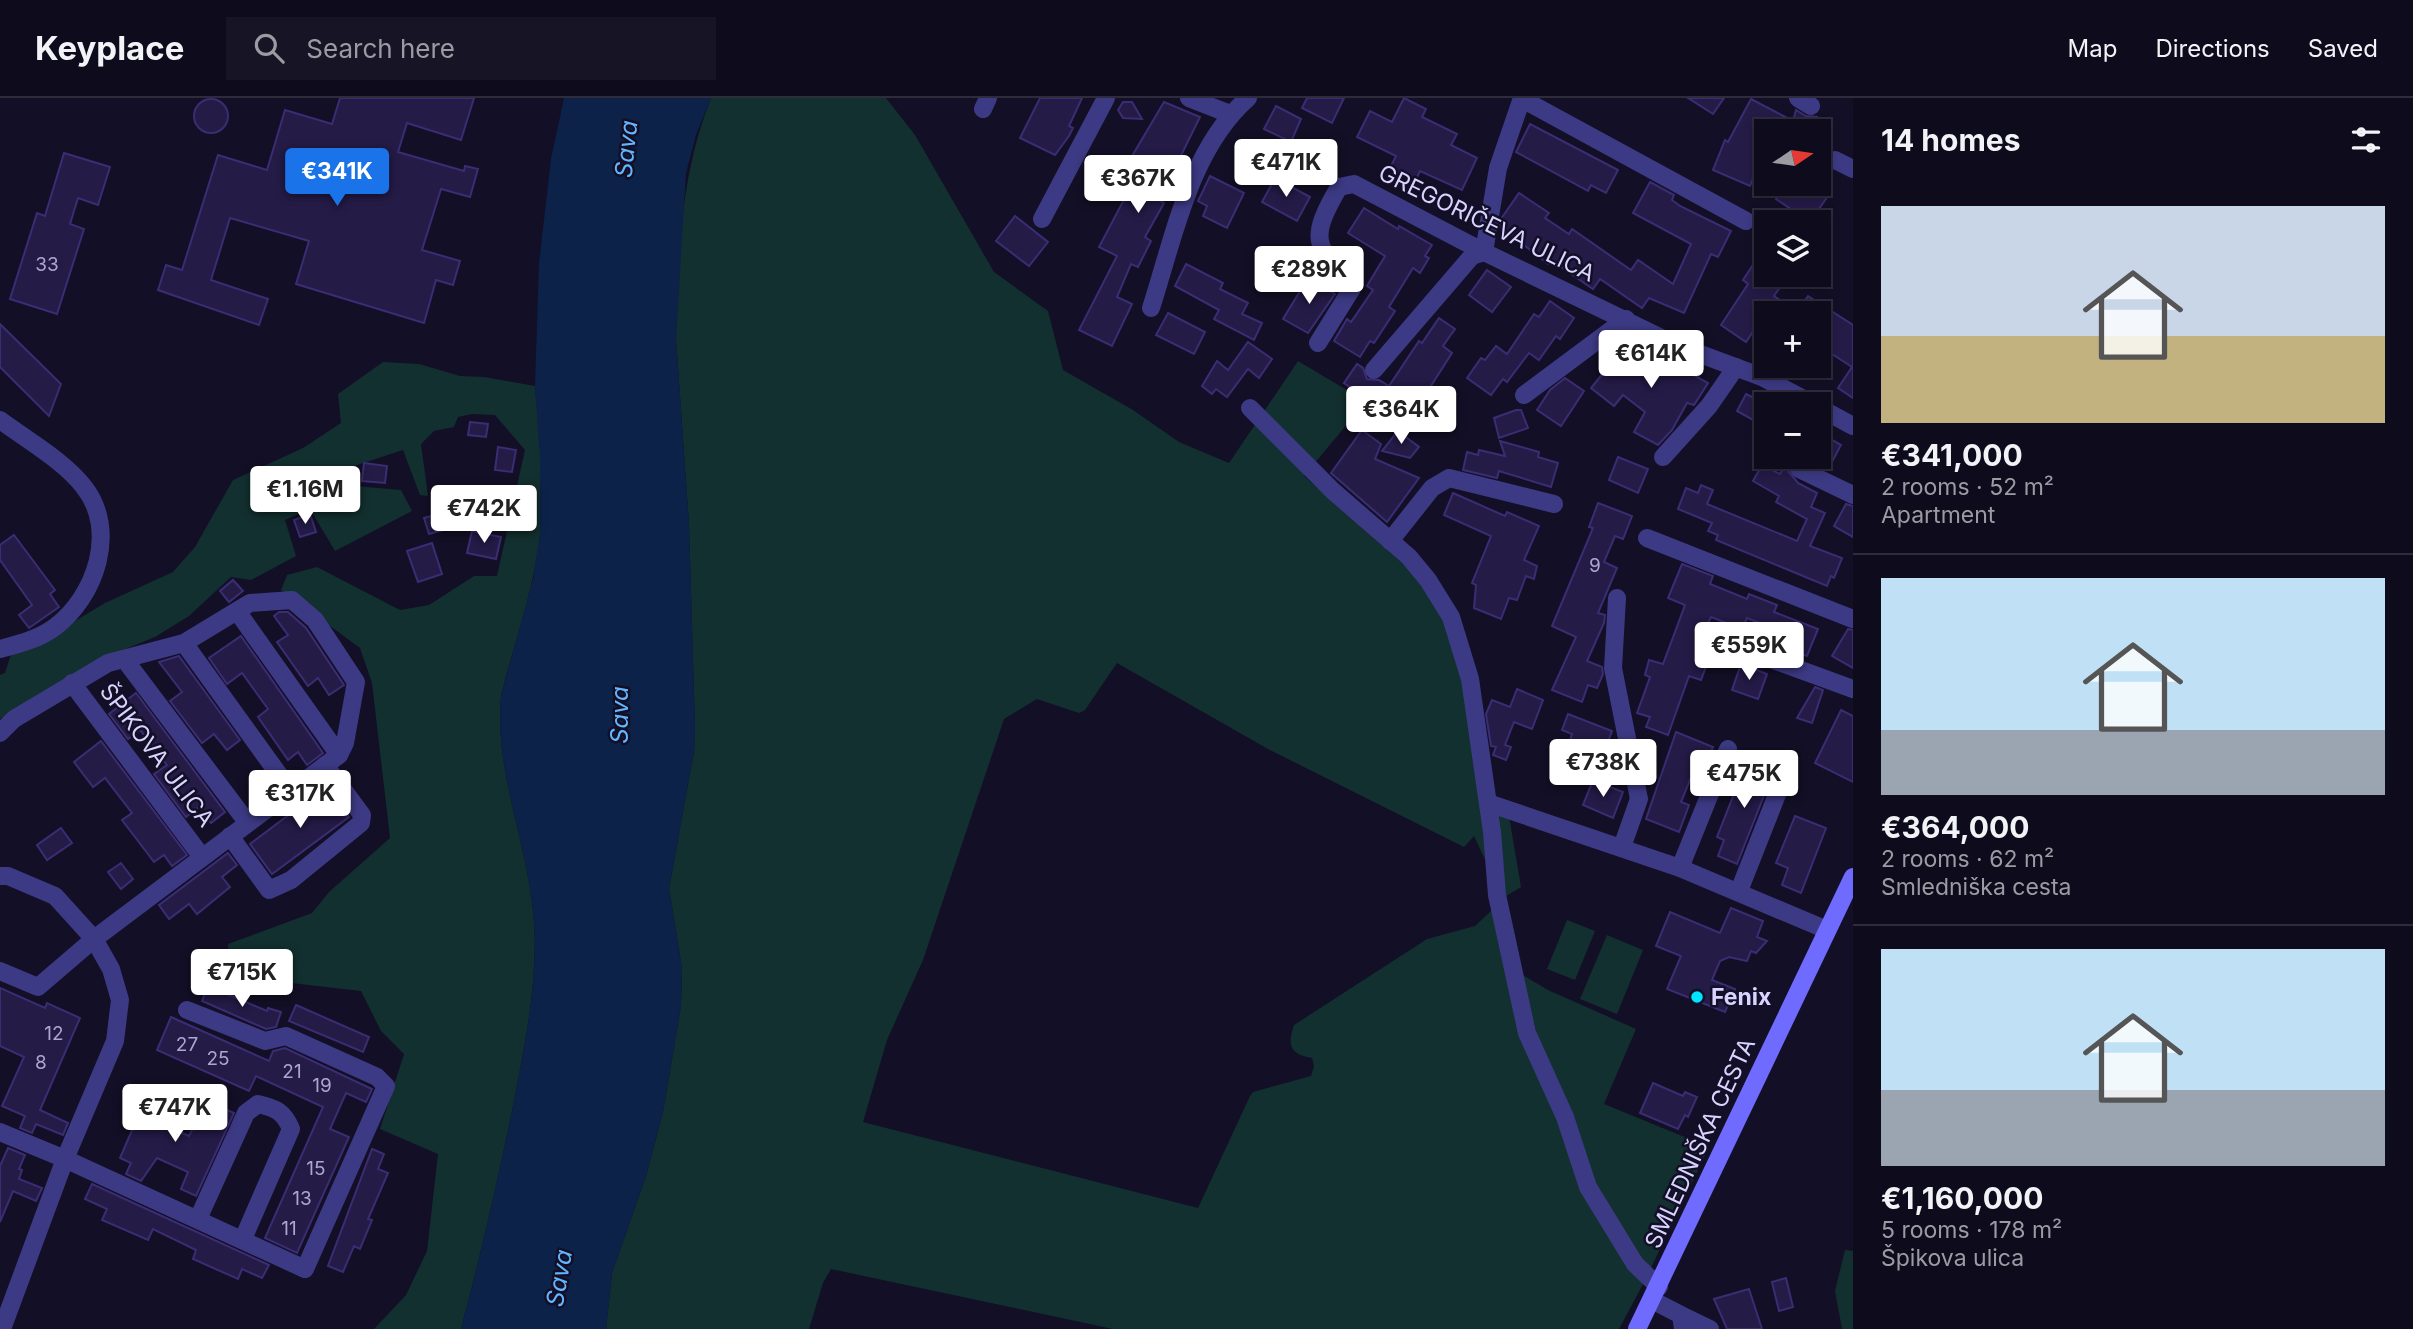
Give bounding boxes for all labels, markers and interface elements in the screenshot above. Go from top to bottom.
search box [226,17,716,80]
text: Keyplace [35,28,184,68]
icon: search [250,29,288,67]
text: Search here [306,33,455,64]
text: Map [2068,34,2117,63]
text: Directions [2155,34,2270,63]
text: Saved [2308,34,2378,63]
water label: Sava [609,119,643,179]
north arrow [1754,119,1830,196]
map controls [1754,119,1831,469]
icon: filters [2347,121,2385,159]
text: 14 homes [1881,122,2020,158]
pin: €471K [1237,140,1335,199]
pin: €341K [288,148,386,208]
text: €471K [1250,148,1322,176]
pin: €367K [1089,156,1187,215]
text: €341K [301,157,373,185]
street label: GREGORIČEVA ULICA [1374,158,1600,288]
text: €367K [1100,164,1176,192]
button: layers [1754,210,1831,287]
pin: €289K [1260,246,1358,306]
icon: home [2070,252,2196,378]
house number: 33 [35,253,59,276]
text: €289K [1271,255,1347,283]
button: + [1754,301,1831,378]
pin: €614K [1602,330,1700,390]
text: €614K [1615,339,1687,367]
pin: €364K [1352,386,1450,446]
button: − [1754,392,1831,469]
text: €364K [1362,395,1440,423]
text: €341,000 [1881,437,2023,473]
pin: €1.16M [248,466,362,526]
text: 2 rooms · 52 m² [1881,473,2054,501]
text: €1.16M [266,475,344,503]
pin: €742K [435,486,533,545]
text: €742K [447,494,521,522]
text: Apartment [1881,501,1995,529]
house number: 9 [1589,554,1601,577]
pin: €559K [1700,622,1798,682]
icon: home [2070,624,2196,750]
text: €559K [1711,631,1787,659]
street label: ŠPIKOVA ULICA [94,678,220,832]
water label: Sava [605,686,634,744]
pin: €738K [1554,740,1652,799]
text: €738K [1565,748,1641,776]
pin: €475K [1695,750,1793,810]
text: €475K [1706,759,1782,787]
pin: €317K [251,770,349,830]
text: €317K [265,779,335,807]
text: €364,000 [1881,809,2030,845]
text: 2 rooms · 62 m² [1881,845,2054,873]
text: Smledniška cesta [1881,873,2072,901]
pin: €715K [193,950,291,1009]
text: €715K [207,958,277,986]
place label: Fenix [1711,983,1771,1011]
marker: Fenix [1689,989,1705,1005]
icon: home [2070,995,2196,1121]
house number: 12 [44,1022,64,1045]
house number: 27 [176,1033,198,1056]
street label: SMLEDNIŠKA CESTA [1639,1033,1761,1253]
house number: 25 [206,1047,230,1070]
house number: 8 [35,1051,47,1074]
house number: 21 [282,1060,302,1083]
house number: 19 [312,1074,332,1097]
pin: €747K [126,1084,224,1144]
text: €747K [138,1093,212,1121]
house number: 15 [306,1157,326,1180]
text: €1,160,000 [1881,1180,2043,1216]
house number: 13 [292,1187,312,1210]
text: 5 rooms · 178 m² [1881,1216,2062,1244]
house number: 11 [281,1217,297,1240]
text: Špikova ulica [1881,1244,2024,1272]
water label: Sava [540,1247,578,1309]

